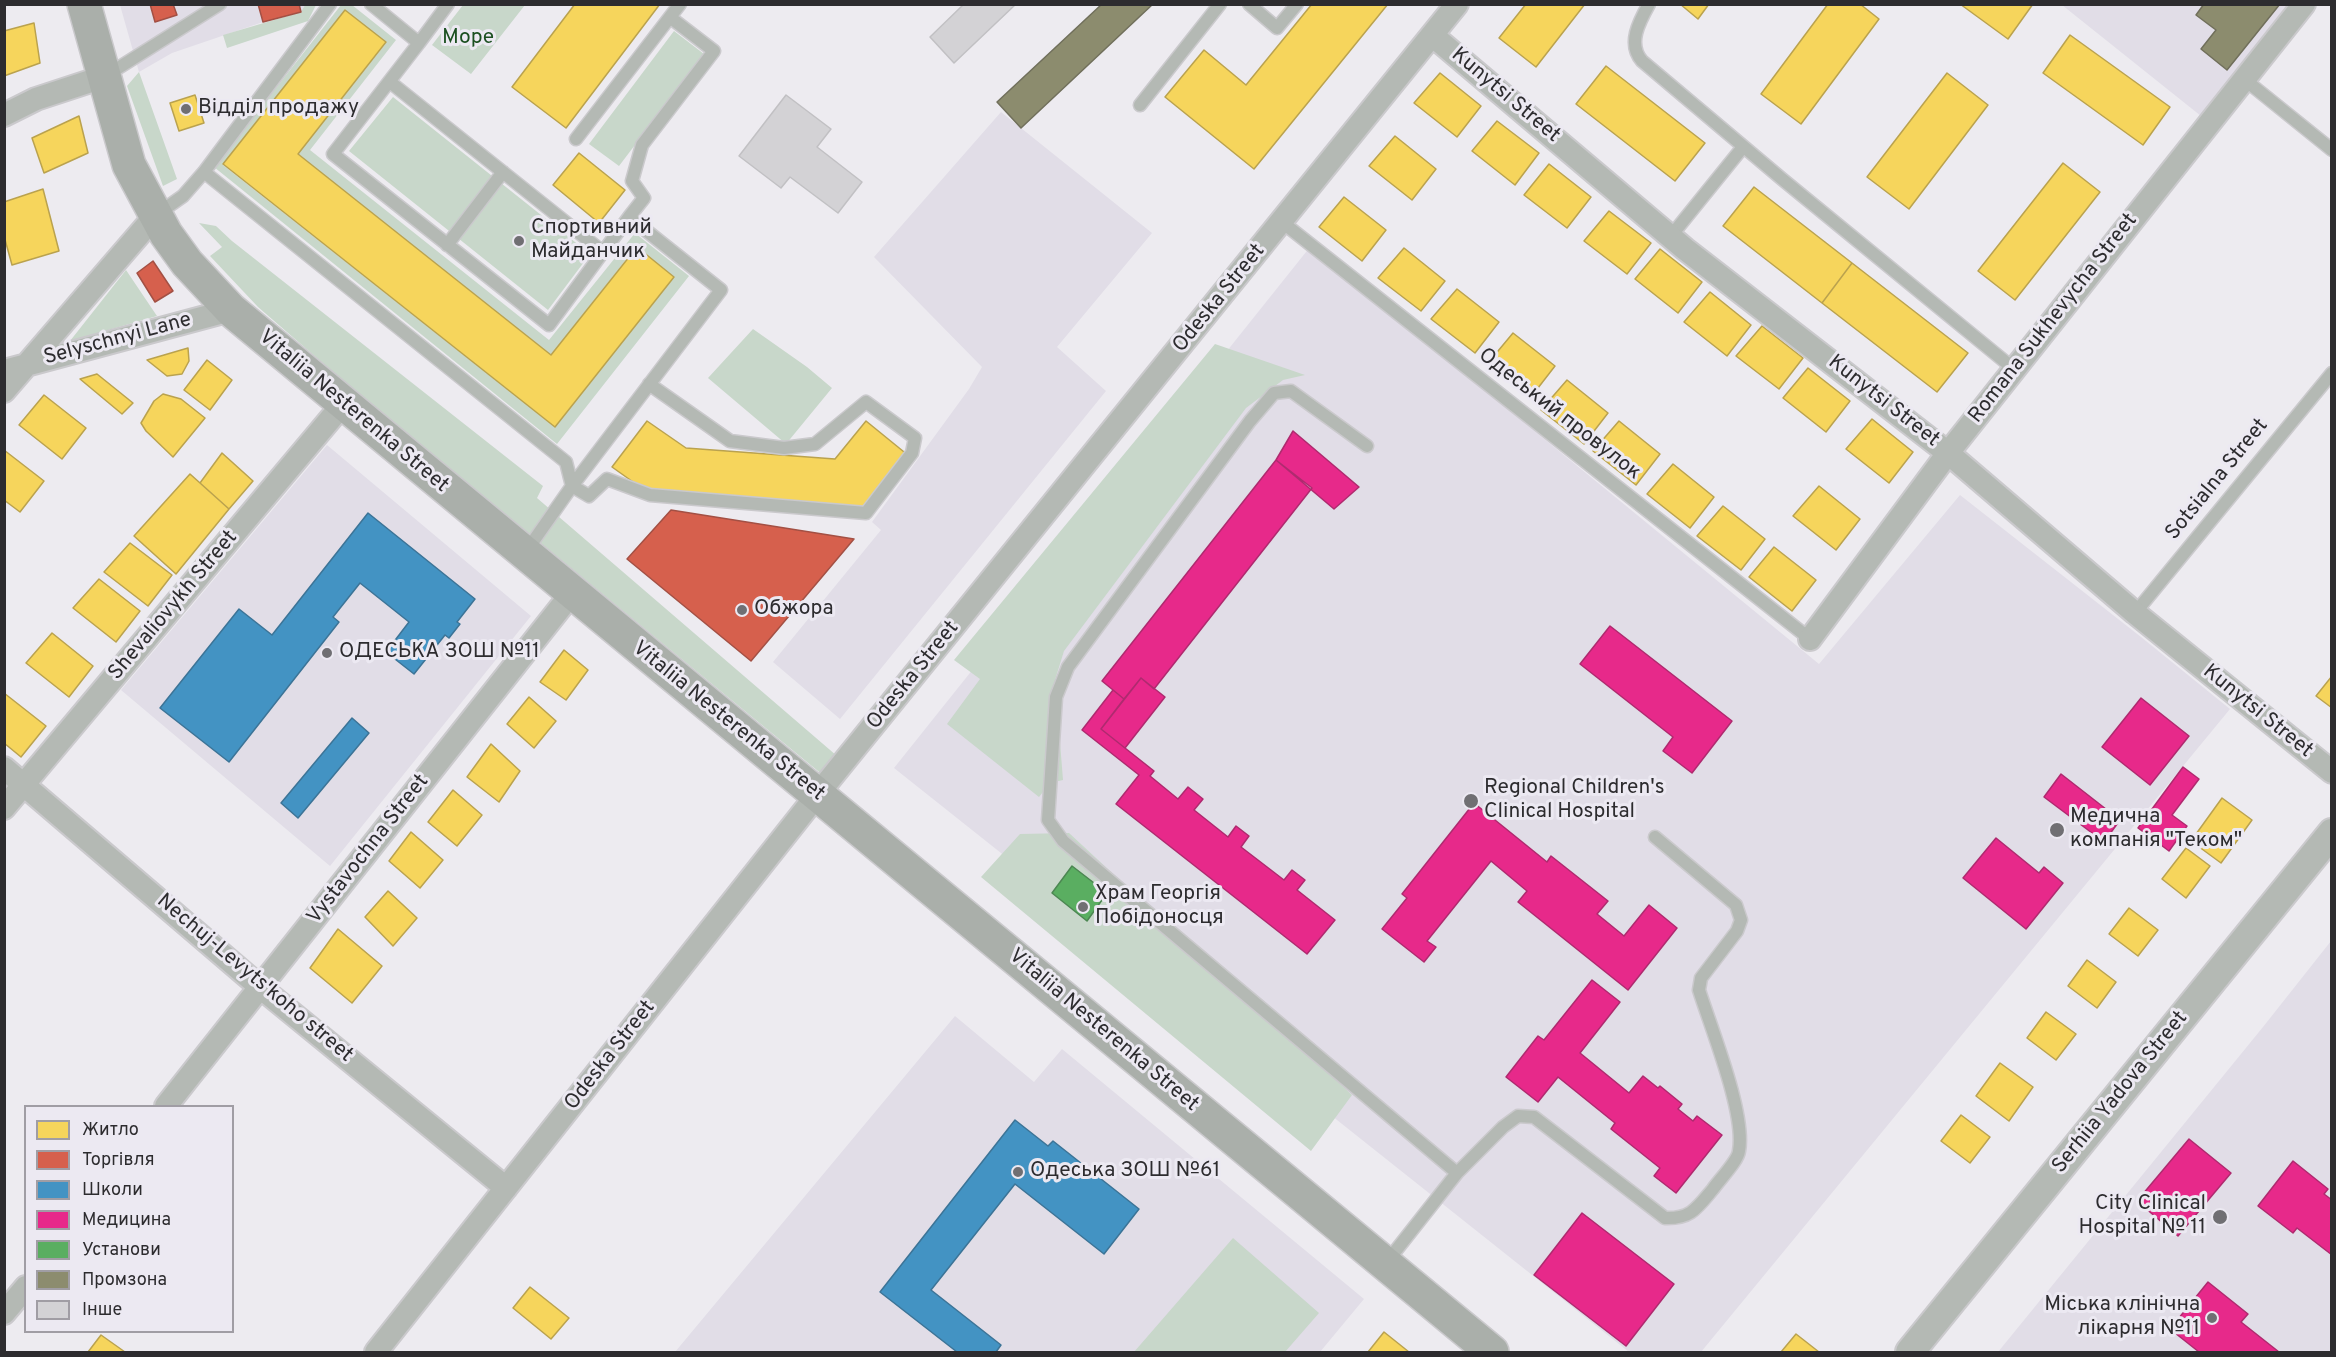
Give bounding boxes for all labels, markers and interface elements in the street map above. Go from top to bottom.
park label: Море [442,26,494,52]
street label: Kunytsi Street [1445,43,1565,149]
place label: Відділ продажу [198,96,359,122]
marker: Відділ продажу [179,102,193,116]
street label: Romana Sukhevycha Street [1964,209,2144,429]
place label: Спортивний Майданчик [531,216,652,266]
marker: Спортивний Майданчик [512,234,526,248]
street label: Odeska Street [1169,240,1271,358]
street label: Selyschnyi Lane [42,308,194,372]
street label: Vitaliia Nesterenka Street [253,325,453,499]
street label: Одеський провулок [1473,344,1645,486]
street label: Kunytsi Street [1822,351,1944,453]
street label: Sotsialna Street [2161,414,2275,546]
street label: Shevaliovykh Street [104,526,244,686]
place label: Обжора [754,597,834,623]
marker: Обжора [735,603,749,617]
street label: Odeska Street [863,617,965,735]
street label: Vitaliia Nesterenka Street [627,637,829,807]
place label: ОДЕСЬКА ЗОШ №11 [339,640,540,666]
marker: ОДЕСЬКА ЗОШ №11 [320,646,334,660]
street label: Kunytsi Street [2197,660,2317,764]
street label: Vystavochna Street [303,770,435,930]
place label: Regional Children's Clinical Hospital [1484,776,1665,826]
marker: Regional Children's Clinical Hospital [1462,792,1480,810]
place label: Медична компанія "Теком" [2070,805,2242,855]
marker: Медична компанія "Теком" [2048,821,2066,839]
place label: Храм Георгія Побідоносця [1095,882,1224,932]
street label: Nechuj-Levyts'koho street [151,890,357,1068]
marker: Храм Георгія Побідоносця [1076,900,1090,914]
street label: Vitaliia Nesterenka Street [1003,944,1203,1118]
street label: Odeska Street [560,996,662,1116]
street label: Serhiia Yadova Street [2048,1007,2194,1179]
legend [24,1105,234,1333]
text: Житло [82,1119,139,1142]
text: Торгівля [82,1149,155,1172]
place label: Одеська ЗОШ №61 [1030,1159,1220,1185]
marker: Одеська ЗОШ №61 [1011,1165,1025,1179]
text: Школи [82,1179,143,1202]
place label: City Clinical Hospital № 11 [2078,1192,2206,1242]
marker: City Clinical Hospital № 11 [2211,1208,2229,1226]
text: Медицина [82,1209,171,1232]
text: Установи [82,1239,161,1262]
text: Промзона [82,1269,167,1292]
place label: Міська клінічна лікарня №11 [2044,1293,2200,1343]
text: Інше [82,1299,122,1322]
marker: Міська клінічна лікарня №11 [2205,1311,2219,1325]

